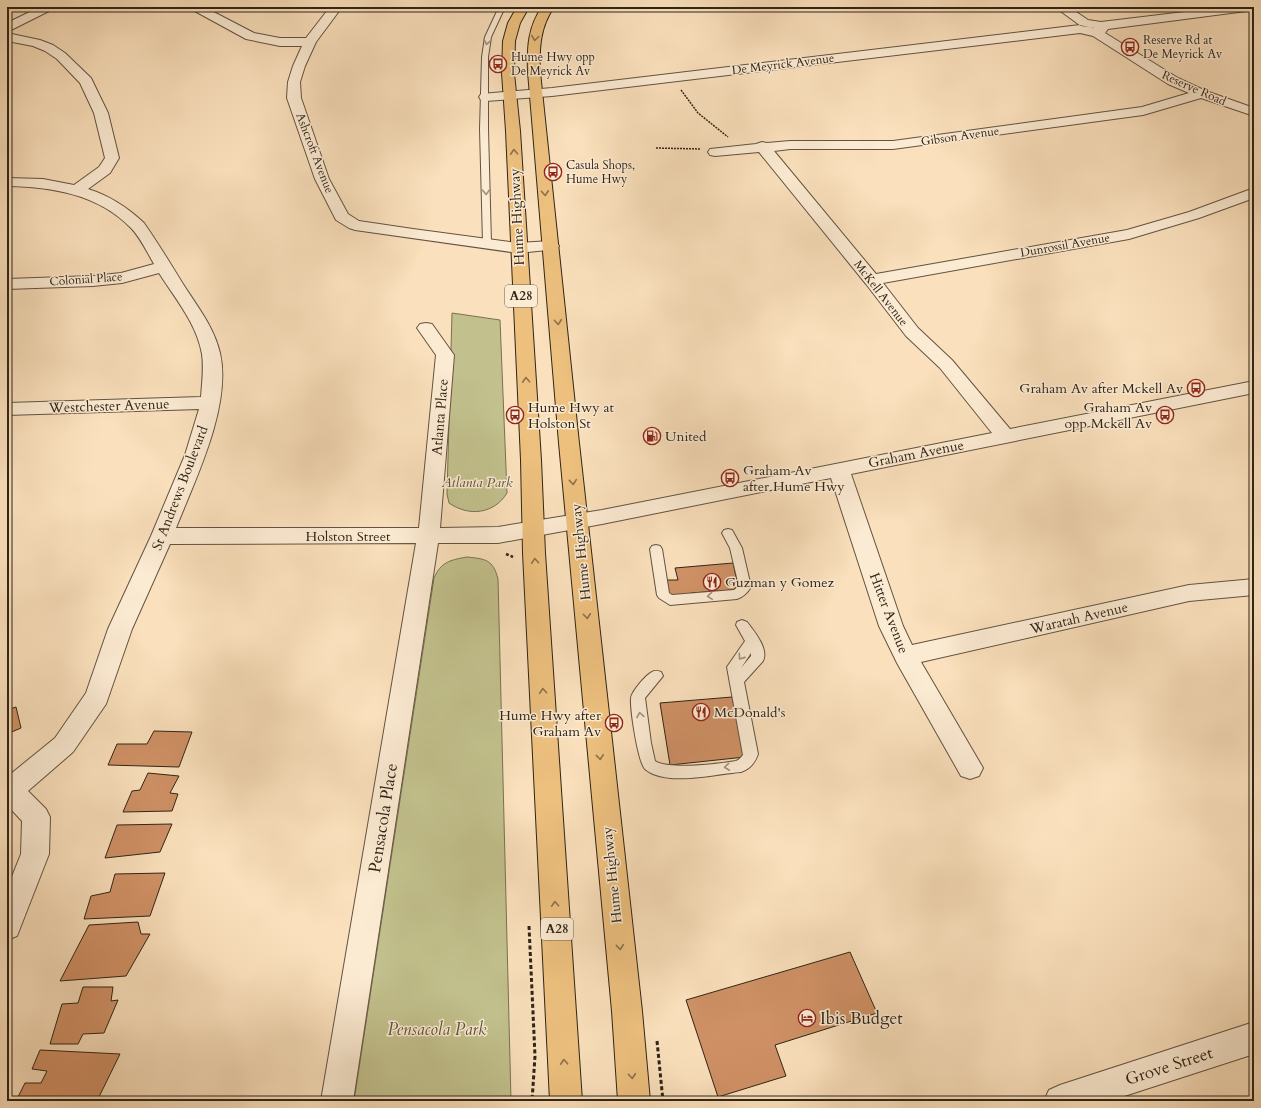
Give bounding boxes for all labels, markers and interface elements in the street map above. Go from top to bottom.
place label: Reserve Rd at De Meyrick Av [1143,32,1223,62]
one-way arrow [531,35,540,41]
bus stop icon: Reserve Rd at De Meyrick Av [1120,37,1140,57]
one-way arrow [483,39,492,46]
place label: Hume Hwy opp De Meyrick Av [511,49,595,79]
street label: De Meyrick Avenue [731,50,835,78]
bus stop icon: Hume Hwy opp De Meyrick Av [488,54,508,74]
street label: Reserve Road [1159,67,1229,110]
street label: Ashcroft Avenue [292,110,338,196]
street label: Gibson Avenue [920,123,1000,149]
one-way arrow [510,149,518,155]
place label: Casula Shops, Hume Hwy [566,157,635,187]
bus stop icon: Casula Shops, Hume Hwy [543,162,563,182]
street label: Hume Highway [505,167,529,266]
one-way arrow [482,189,490,195]
one-way arrow [540,190,549,196]
street label: Dunrossil Avenue [1019,229,1111,261]
street label: McKell Avenue [850,257,912,329]
street label: Colonial Place [49,268,123,290]
road number: A28 [505,285,537,307]
one-way arrow [553,319,562,325]
one-way arrow [522,377,531,383]
street label: Atlanta Place [427,378,453,456]
bus stop icon: Graham Av after Mckell Av [1186,378,1206,398]
place label: Graham Av after Mckell Av [1019,379,1184,398]
street label: Westchester Avenue [47,394,170,418]
place label: Hume Hwy at Holston St [528,398,614,433]
place label: Graham Av opp Mckell Av [1064,398,1153,433]
bus stop icon: Hume Hwy at Holston St [505,405,525,425]
bus stop icon: Graham Av opp Mckell Av [1155,405,1175,425]
street label: St Andrews Boulevard [147,422,213,553]
fuel station icon: United [642,426,662,446]
place label: United [665,427,707,446]
street label: Graham Avenue [867,435,965,473]
place label: Graham Av after Hume Hwy [743,461,845,496]
bus stop icon: Graham Av after Hume Hwy [720,468,740,488]
park label: Atlanta Park [440,473,513,492]
one-way arrow [569,479,578,485]
street label: Hume Highway [566,502,596,601]
street label: Holston Street [306,527,391,546]
one-way arrow [530,558,539,564]
street label: Hitter Avenue [865,570,913,656]
restaurant icon: Guzman y Gomez [702,572,722,592]
place label: Guzman y Gomez [725,573,835,592]
one-way arrow [707,592,713,601]
street label: Waratah Avenue [1027,597,1130,639]
one-way arrow [582,613,591,619]
one-way arrow [739,653,746,660]
one-way arrow [539,688,548,694]
restaurant icon: McDonald's [691,702,711,722]
place label: McDonald's [714,703,786,722]
place label: Hume Hwy after Graham Av [499,706,602,741]
one-way arrow [636,712,645,718]
bus stop icon: Hume Hwy after Graham Av [604,713,624,733]
one-way arrow [596,754,605,760]
street label: Pensacola Place [363,761,403,875]
one-way arrow [724,762,730,771]
street label: Hume Highway [597,825,627,924]
one-way arrow [551,901,560,907]
road number: A28 [541,918,573,940]
one-way arrow [615,944,624,950]
place label: Ibis Budget [820,1007,903,1030]
hotel icon: Ibis Budget [797,1008,817,1028]
park label: Pensacola Park [387,1018,487,1041]
street label: Grove Street [1122,1041,1216,1091]
one-way arrow [560,1059,568,1065]
one-way arrow [627,1073,636,1079]

